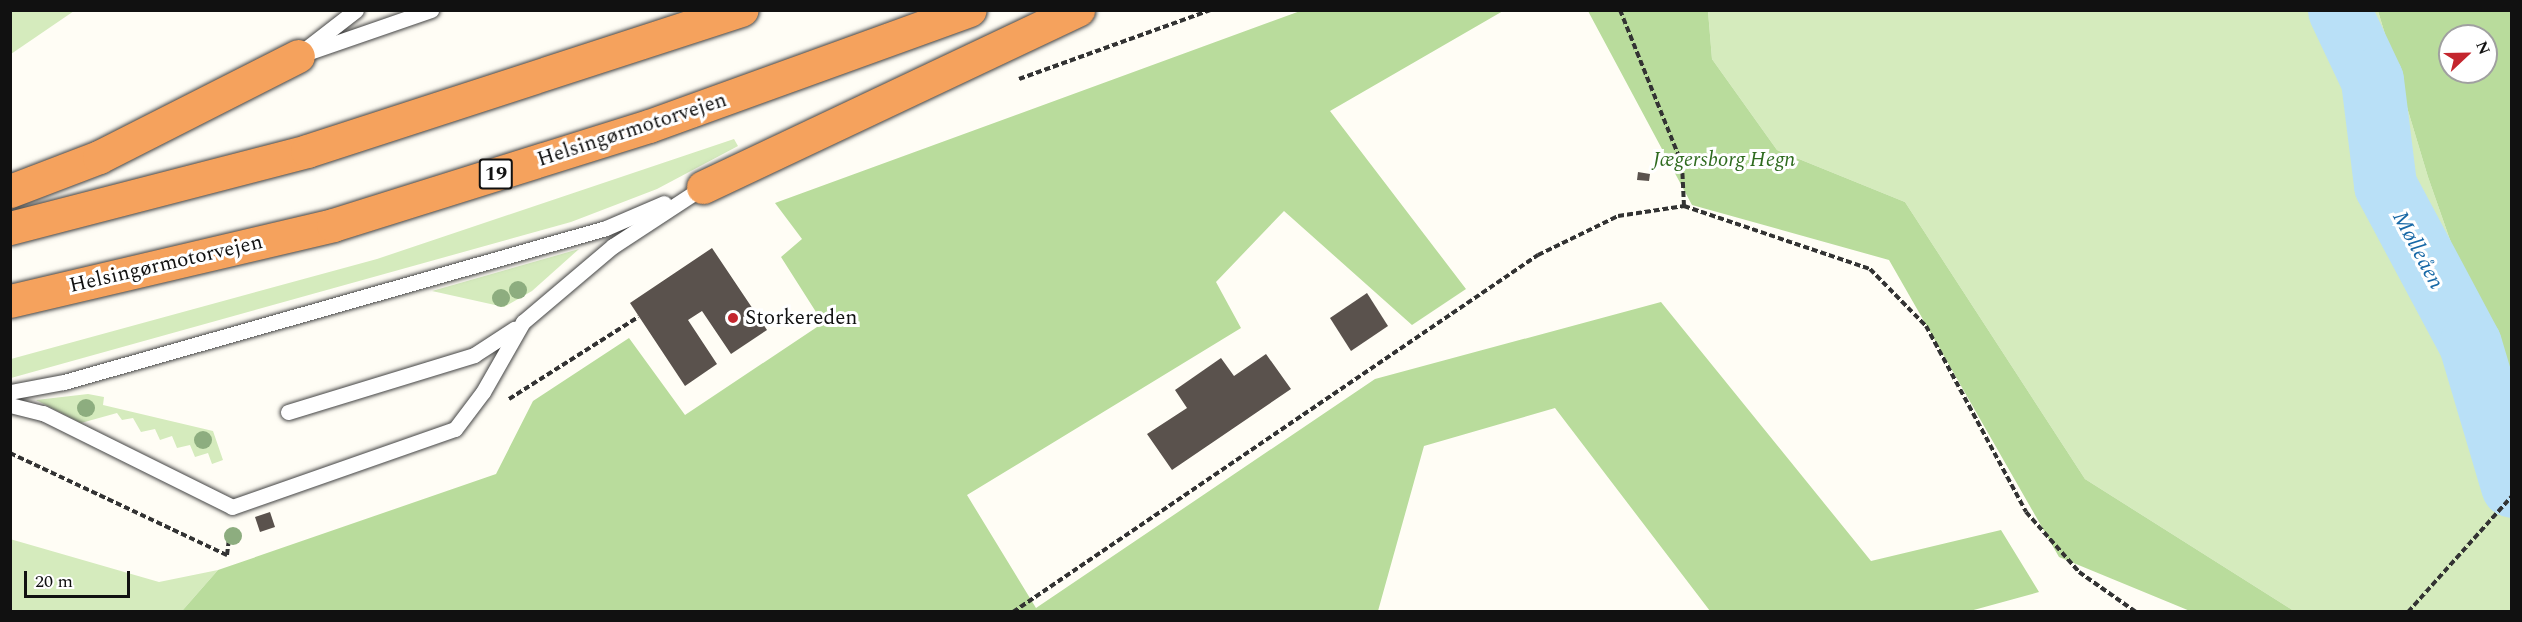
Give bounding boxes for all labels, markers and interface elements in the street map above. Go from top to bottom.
north arrow [2438,24,2498,84]
text: N [2469,37,2496,59]
street label: Helsingørmotorvejen [534,87,730,173]
park label: Jægersborg Hegn [1653,147,1795,173]
road number: 19 [478,157,514,191]
water label: Mølleåen [2387,207,2449,293]
street label: Helsingørmotorvejen [67,229,265,299]
place label: Storkereden [745,305,858,331]
marker: Storkereden [726,311,740,325]
scale bar [27,559,134,597]
text: 20 m [35,568,73,595]

